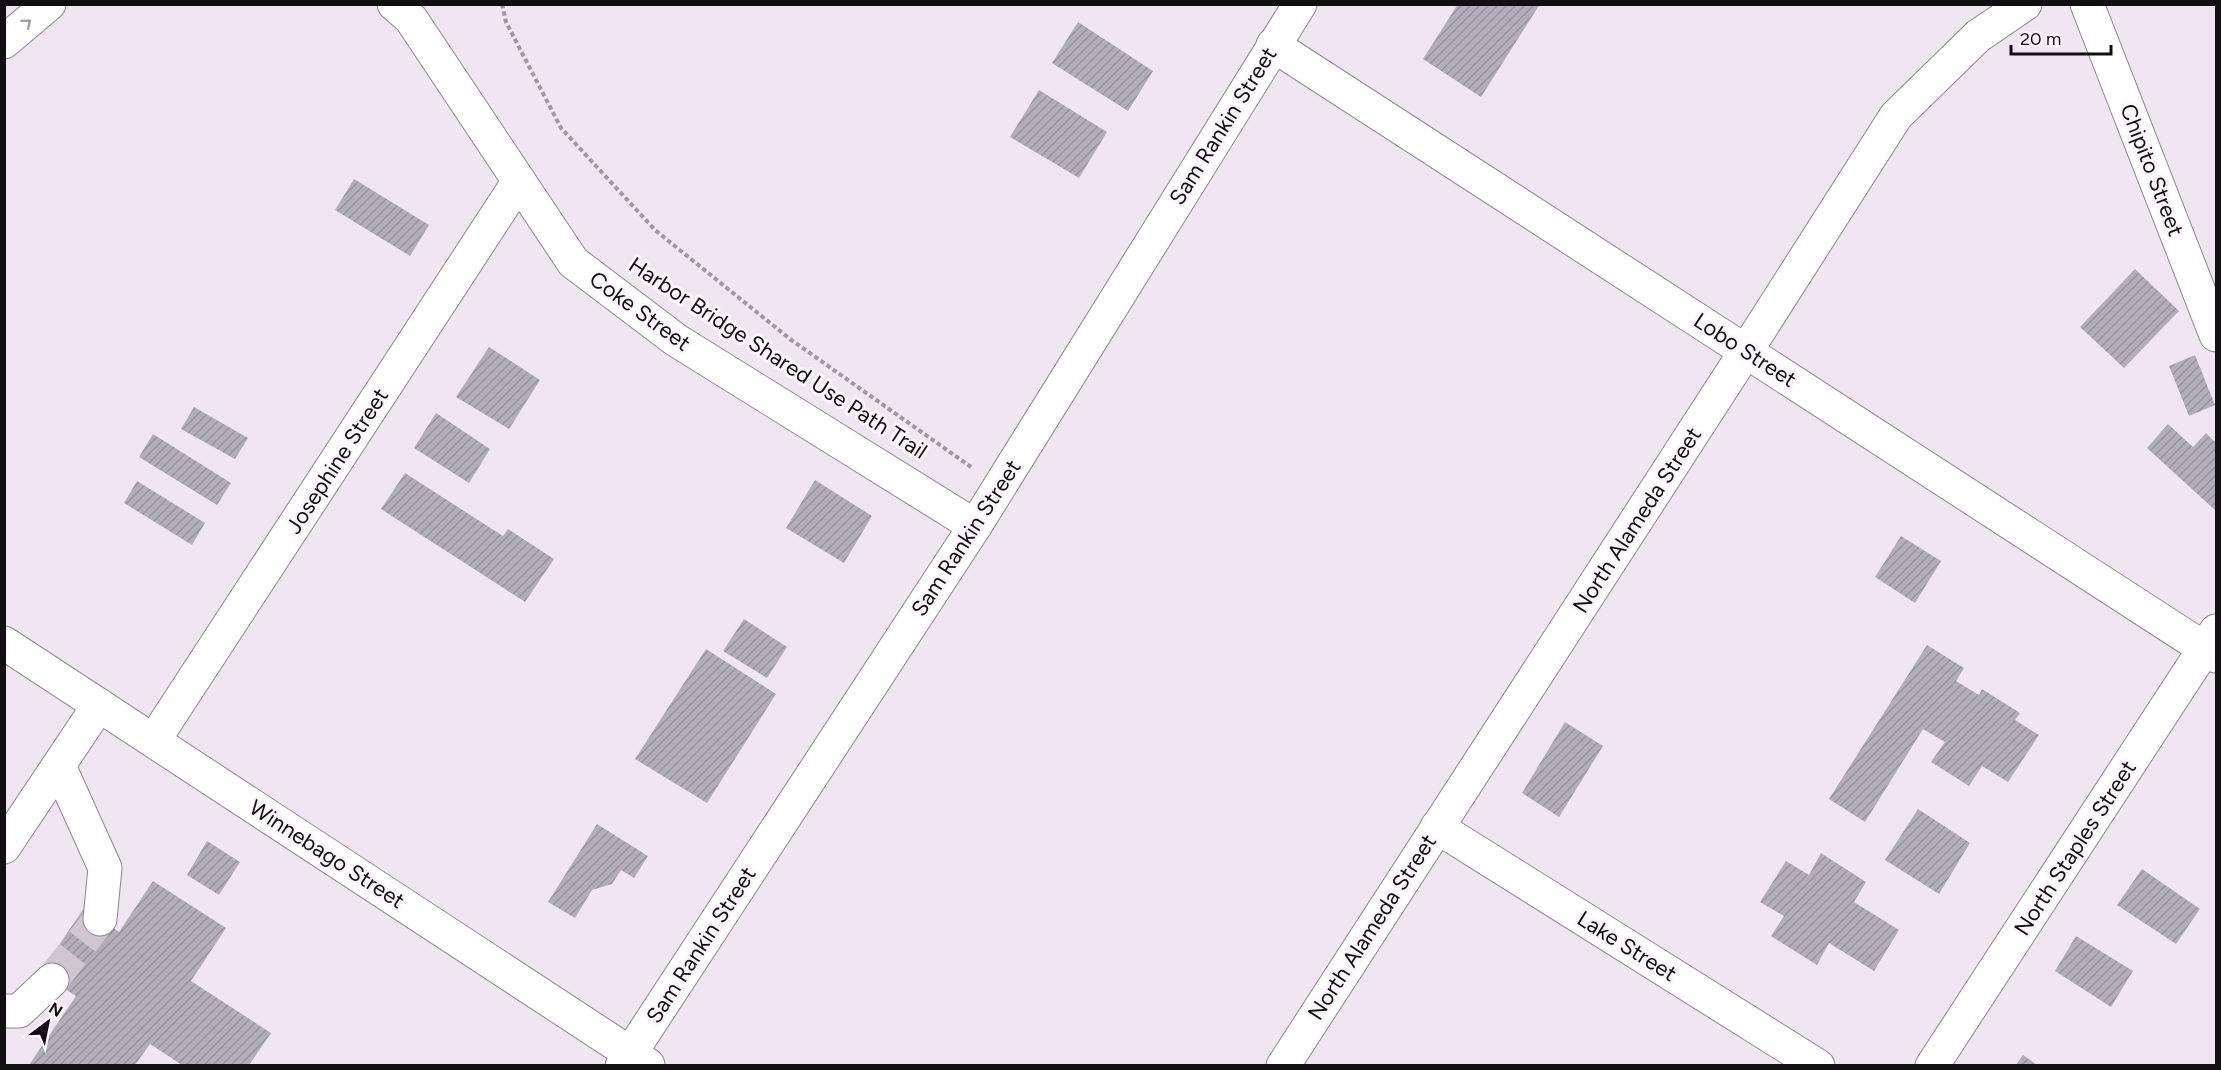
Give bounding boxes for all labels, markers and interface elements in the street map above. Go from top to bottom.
scale bar [2011,18,2112,56]
one-way arrow [20,20,31,31]
text: 20 m [2020,28,2061,50]
street label: Sam Rankin Street [1164,42,1282,210]
street label: Chipito Street [2114,100,2190,240]
street label: Harbor Bridge Shared Use Path Trail [624,251,932,465]
street label: Coke Street [584,265,696,357]
street label: Lobo Street [1689,307,1801,393]
street label: Josephine Street [280,383,394,539]
street label: North Alameda Street [1567,422,1707,618]
street label: Sam Rankin Street [905,455,1027,621]
street label: North Staples Street [2008,755,2142,941]
street label: Winnebago Street [244,794,410,914]
street label: North Alameda Street [1302,829,1442,1025]
street label: Sam Rankin Street [640,862,762,1028]
street label: Lake Street [1572,905,1682,987]
north arrow [18,992,78,1052]
text: N [45,998,66,1021]

